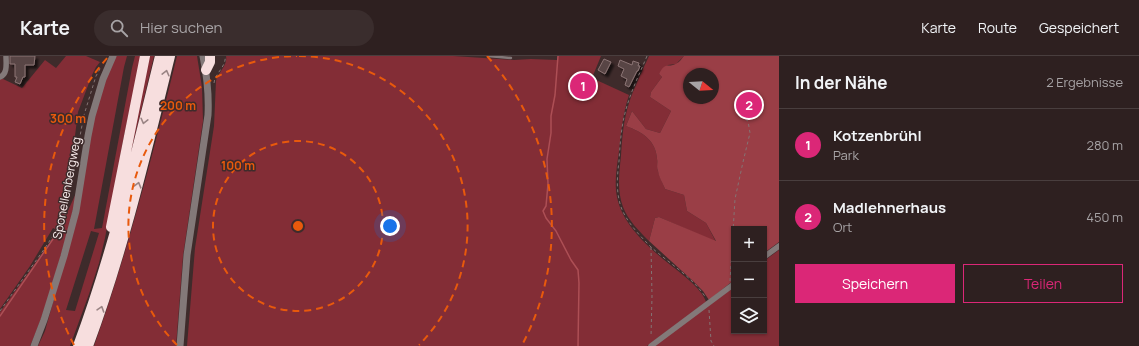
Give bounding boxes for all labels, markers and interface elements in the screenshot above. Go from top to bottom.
search box [94,10,374,46]
text: Karte [20,15,70,41]
icon: search [108,17,130,39]
text: Hier suchen [140,17,222,38]
text: Karte [921,18,956,37]
text: Route [978,18,1017,37]
text: Gespeichert [1039,18,1119,37]
north arrow [683,68,719,104]
one-way arrow [162,69,170,76]
pin: 1 [570,71,596,101]
text: In der Nähe [795,71,888,94]
text: 2 Ergebnisse [1046,73,1123,91]
pin: 2 [736,90,762,120]
text: 200 m [160,97,196,114]
text: 300 m [50,110,86,127]
one-way arrow [141,118,149,124]
text: Kotzenbrühl [833,125,922,146]
street label: Sponellenbergweg [48,135,85,240]
text: 1 [805,136,811,154]
text: 280 m [1086,136,1123,154]
text: Park [833,146,859,164]
text: 100 m [221,157,255,174]
one-way arrow [133,182,142,189]
text: Madlehnerhaus [833,197,946,218]
text: 2 [804,208,812,226]
text: 450 m [1086,208,1123,226]
your location [380,216,400,236]
text: Ort [833,218,852,236]
centre of rings [291,219,305,233]
map controls [731,226,767,334]
button: + [731,226,767,262]
button: − [731,262,767,298]
button: Speichern [795,264,955,303]
button: Teilen [963,264,1123,303]
button: layers [731,298,767,334]
one-way arrow [96,306,104,313]

